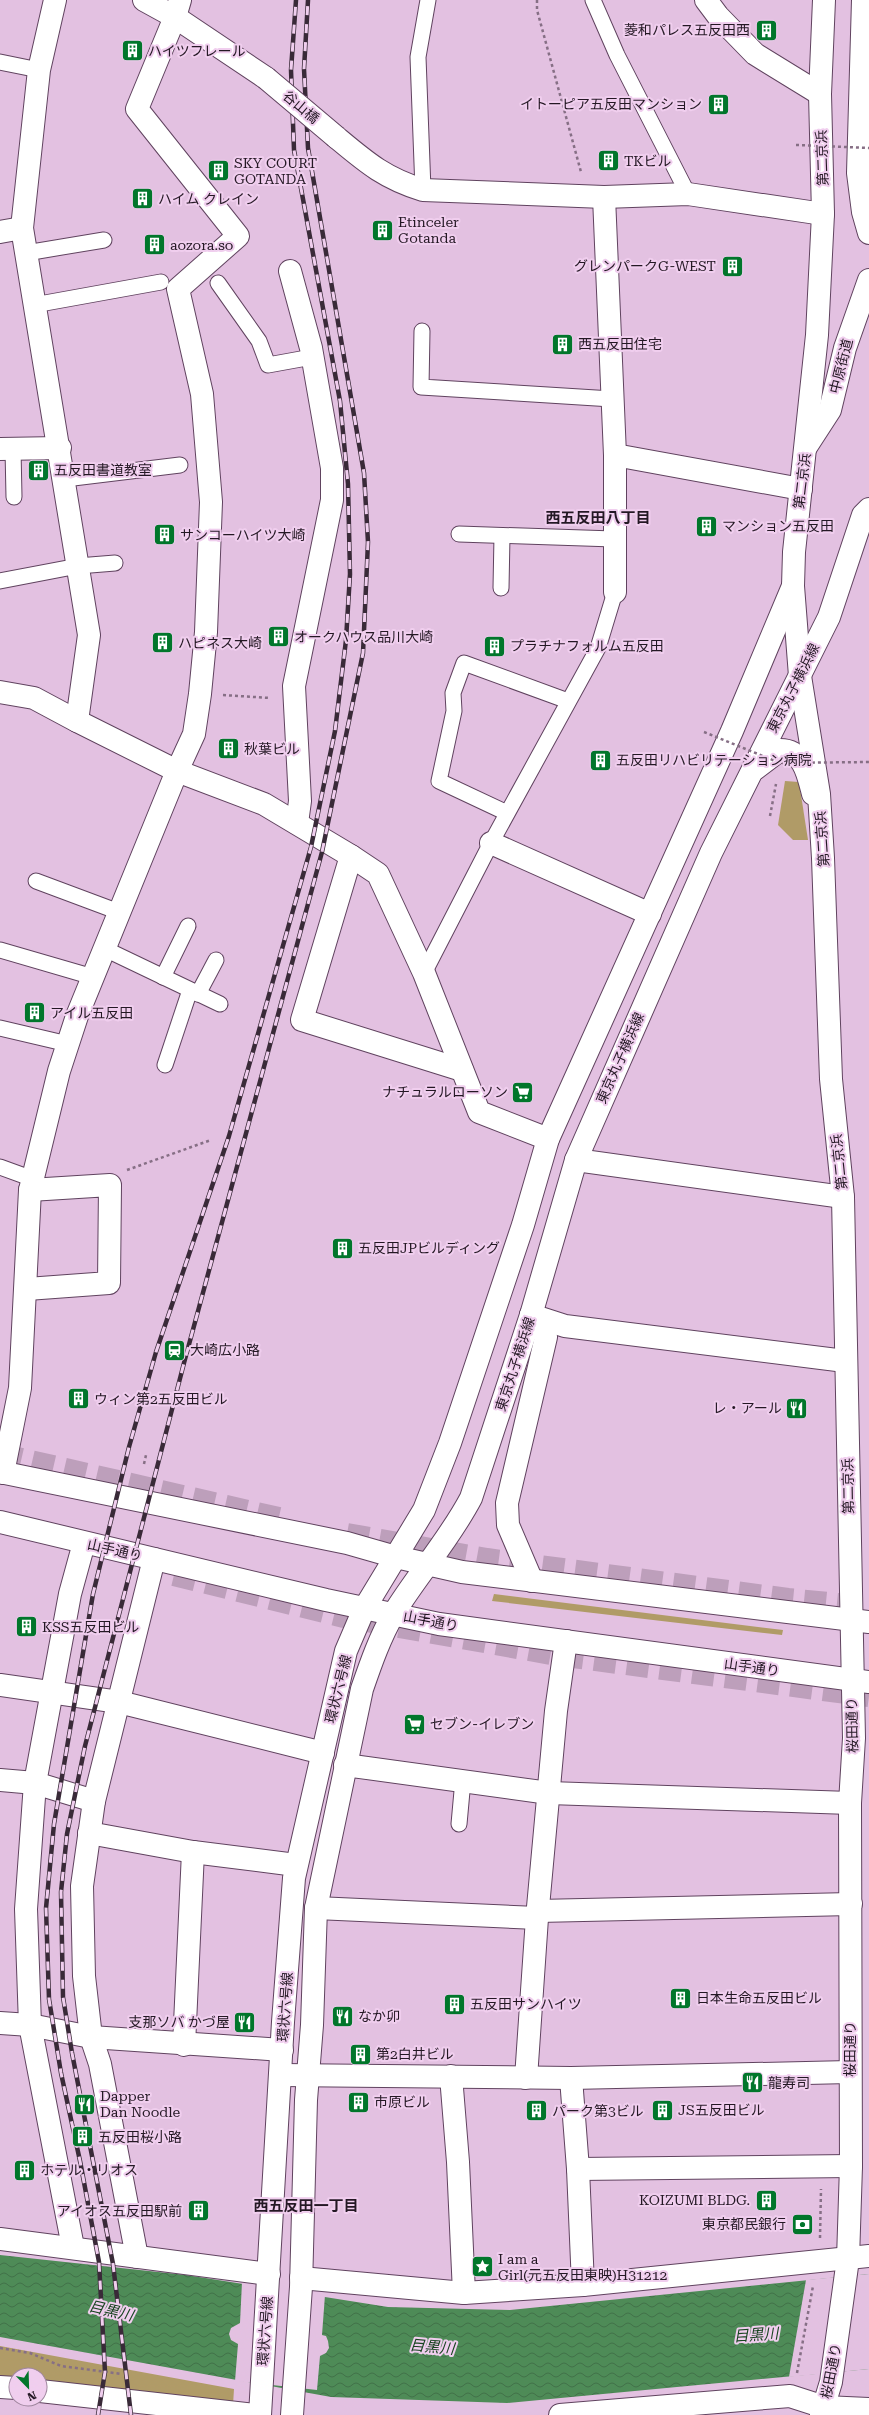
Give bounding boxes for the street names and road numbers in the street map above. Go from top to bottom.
street label: 谷山橋 [280,87,322,127]
street label: 第二京浜 [813,130,831,186]
street label: 中原街道 [826,337,856,395]
street label: 第二京浜 [791,452,813,510]
street label: 東京丸子横浜線 [764,641,822,735]
street label: 第二京浜 [812,811,832,867]
street label: 東京丸子横浜線 [593,1010,647,1106]
street label: 第二京浜 [828,1133,850,1191]
street label: 東京丸子横浜線 [492,1315,538,1413]
street label: 第二京浜 [840,1458,856,1514]
street label: 山手通り [86,1536,144,1564]
street label: 山手通り [402,1608,460,1634]
street label: 環状六号線 [322,1653,354,1725]
street label: 山手通り [723,1655,781,1679]
street label: 桜田通り [844,1697,860,1753]
street label: 環状六号線 [275,1972,295,2042]
street label: 桜田通り [842,2021,858,2077]
street label: 環状六号線 [255,2296,275,2366]
street label: 桜田通り [818,2342,844,2400]

